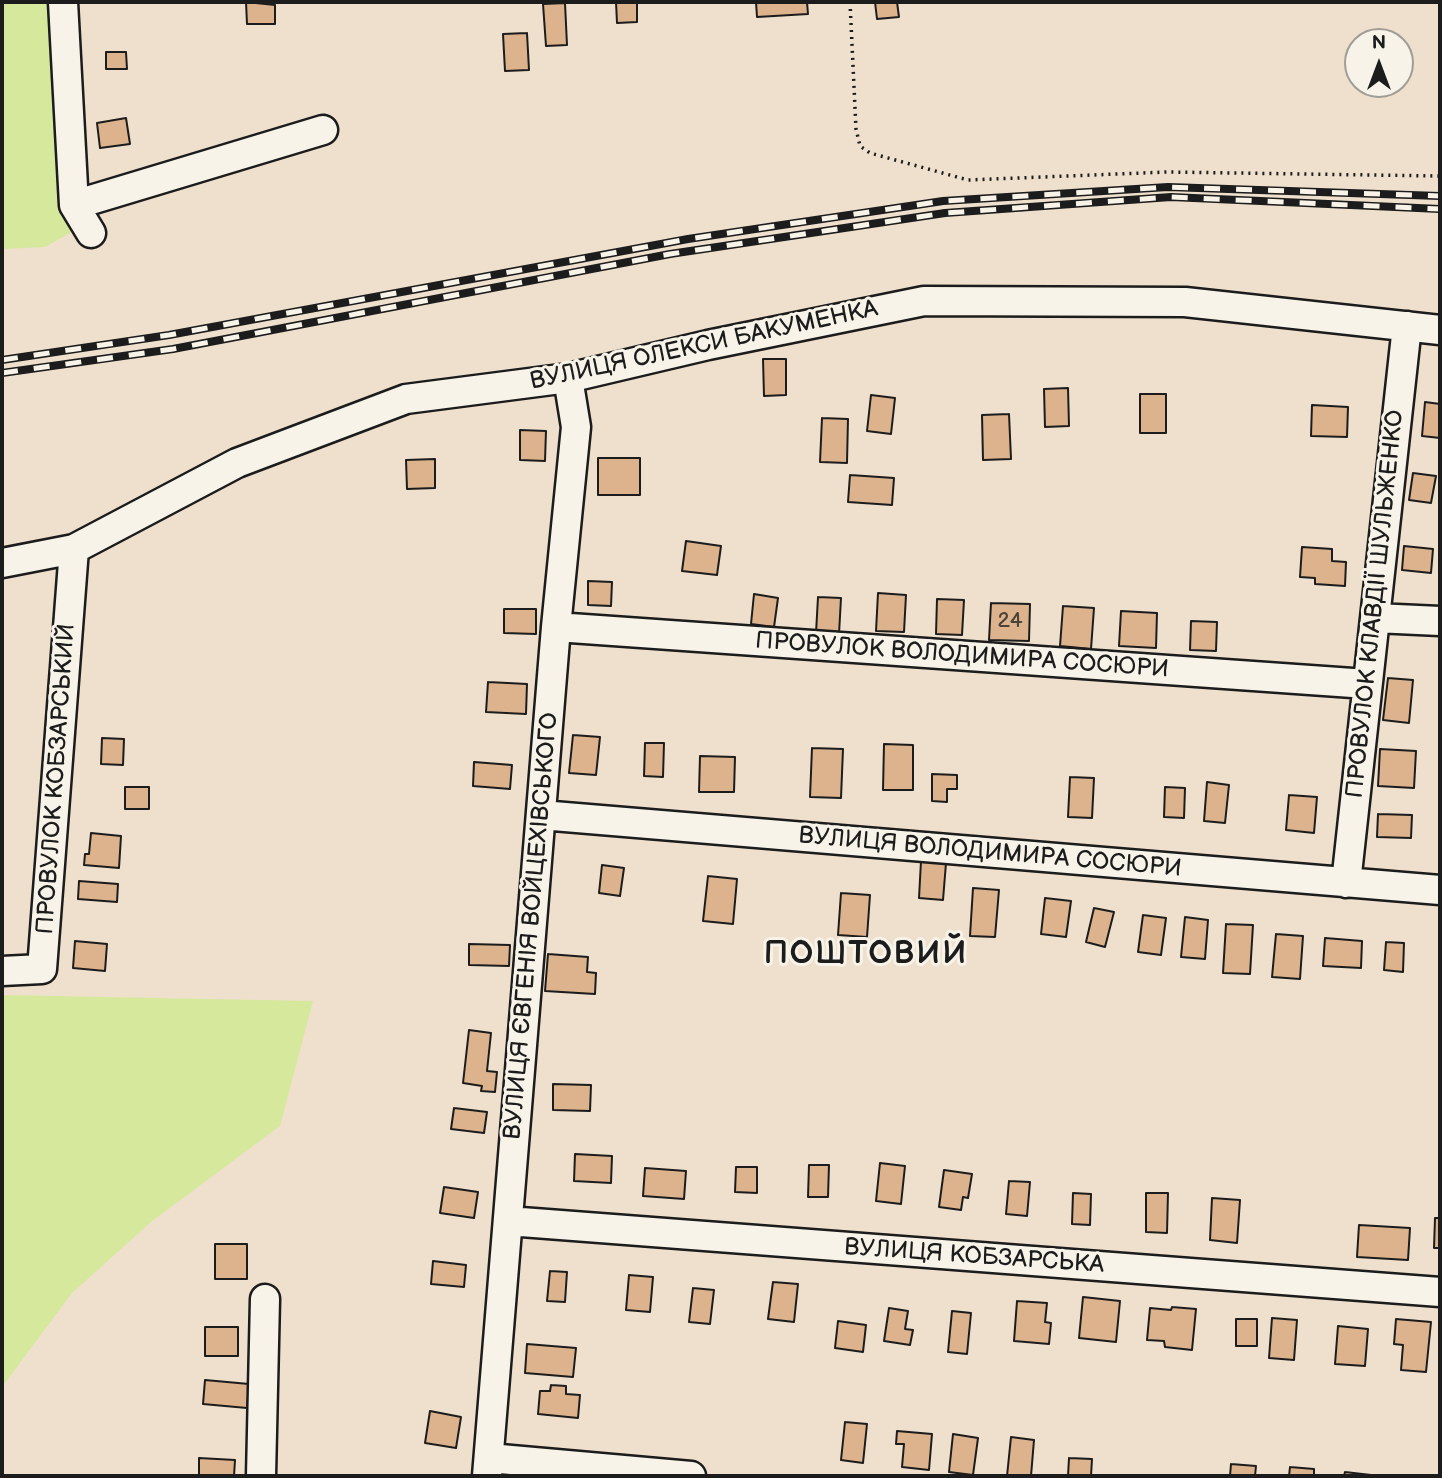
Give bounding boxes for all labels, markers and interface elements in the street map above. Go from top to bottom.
north arrow [1344,28,1414,98]
text: N [1372,32,1386,55]
street label: ВУЛИЦЯ ОЛЕКСИ БАКУМЕНКА [528,295,880,397]
street label: ПРОВУЛОК КЛАВДІЇ ШУЛЬЖЕНКО [1341,408,1411,800]
house number: 24 [998,609,1022,635]
street label: ПРОВУЛОК КОБЗАРСЬКИЙ [32,623,82,935]
street label: ПРОВУЛОК ВОЛОДИМИРА СОСЮРИ [754,627,1170,685]
street label: ВУЛИЦЯ ЄВГЕНІЯ ВОЙЦЕХІВСЬКОГО [499,711,565,1141]
street label: ВУЛИЦЯ ВОЛОДИМИРА СОСЮРИ [797,822,1183,884]
district label: ПОШТОВИЙ [765,936,967,974]
street label: ВУЛИЦЯ КОБЗАРСЬКА [843,1234,1105,1280]

